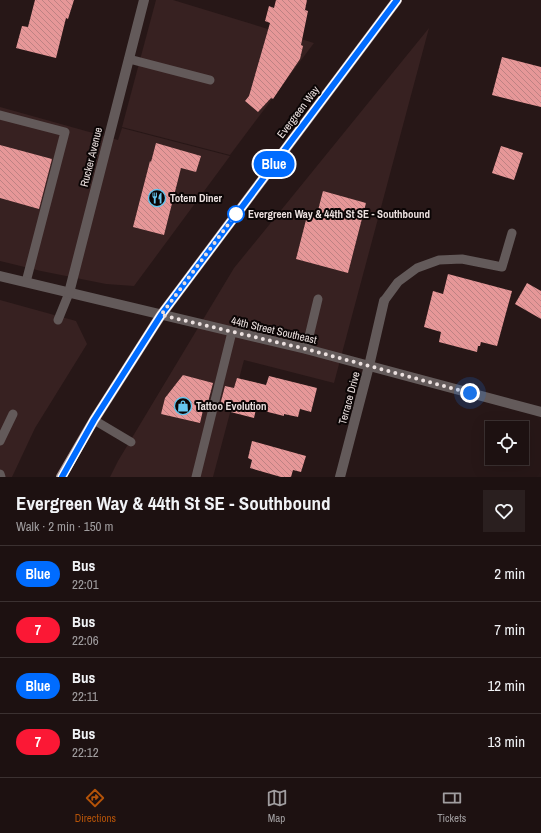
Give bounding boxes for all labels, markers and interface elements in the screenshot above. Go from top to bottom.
street label: Evergreen Way [274,83,322,141]
street label: Rucker Avenue [77,126,105,188]
line badge: Blue [246,151,302,177]
text: Blue [262,155,286,173]
restaurant icon: Totem Diner [147,188,167,208]
place label: Totem Diner [170,191,222,205]
marker: Evergreen Way & 44th St SE - Southbound [227,205,245,223]
place label: Evergreen Way & 44th St SE - Southbound [248,207,430,221]
street label: 44th Street Southeast [230,313,319,347]
street label: Terrace Drive [335,370,363,426]
your location [460,383,480,403]
shop icon: Tattoo Evolution [173,396,193,416]
place label: Tattoo Evolution [196,399,267,413]
map controls [485,421,529,465]
button: locate [485,421,529,465]
text: Evergreen Way & 44th St SE - Southbound [16,490,331,516]
button: heart [483,490,525,532]
text: Walk · 2 min · 150 m [16,518,113,535]
text: Bus [72,555,95,576]
text: 2 min [494,563,525,584]
text: Blue [26,565,50,583]
text: 22:01 [72,576,99,593]
text: Bus [72,611,95,632]
text: 7 min [494,619,525,640]
text: 7 [35,621,41,639]
text: 22:06 [72,632,99,649]
text: Bus [72,667,95,688]
text: 12 min [487,675,525,696]
text: Blue [26,677,50,695]
text: 22:11 [72,688,98,705]
text: Bus [72,723,95,744]
text: 13 min [487,731,525,752]
text: 7 [35,733,41,751]
text: 22:12 [72,744,99,761]
tab: Directions [75,787,116,825]
tab: Map [266,787,288,825]
tab: Tickets [437,787,466,825]

